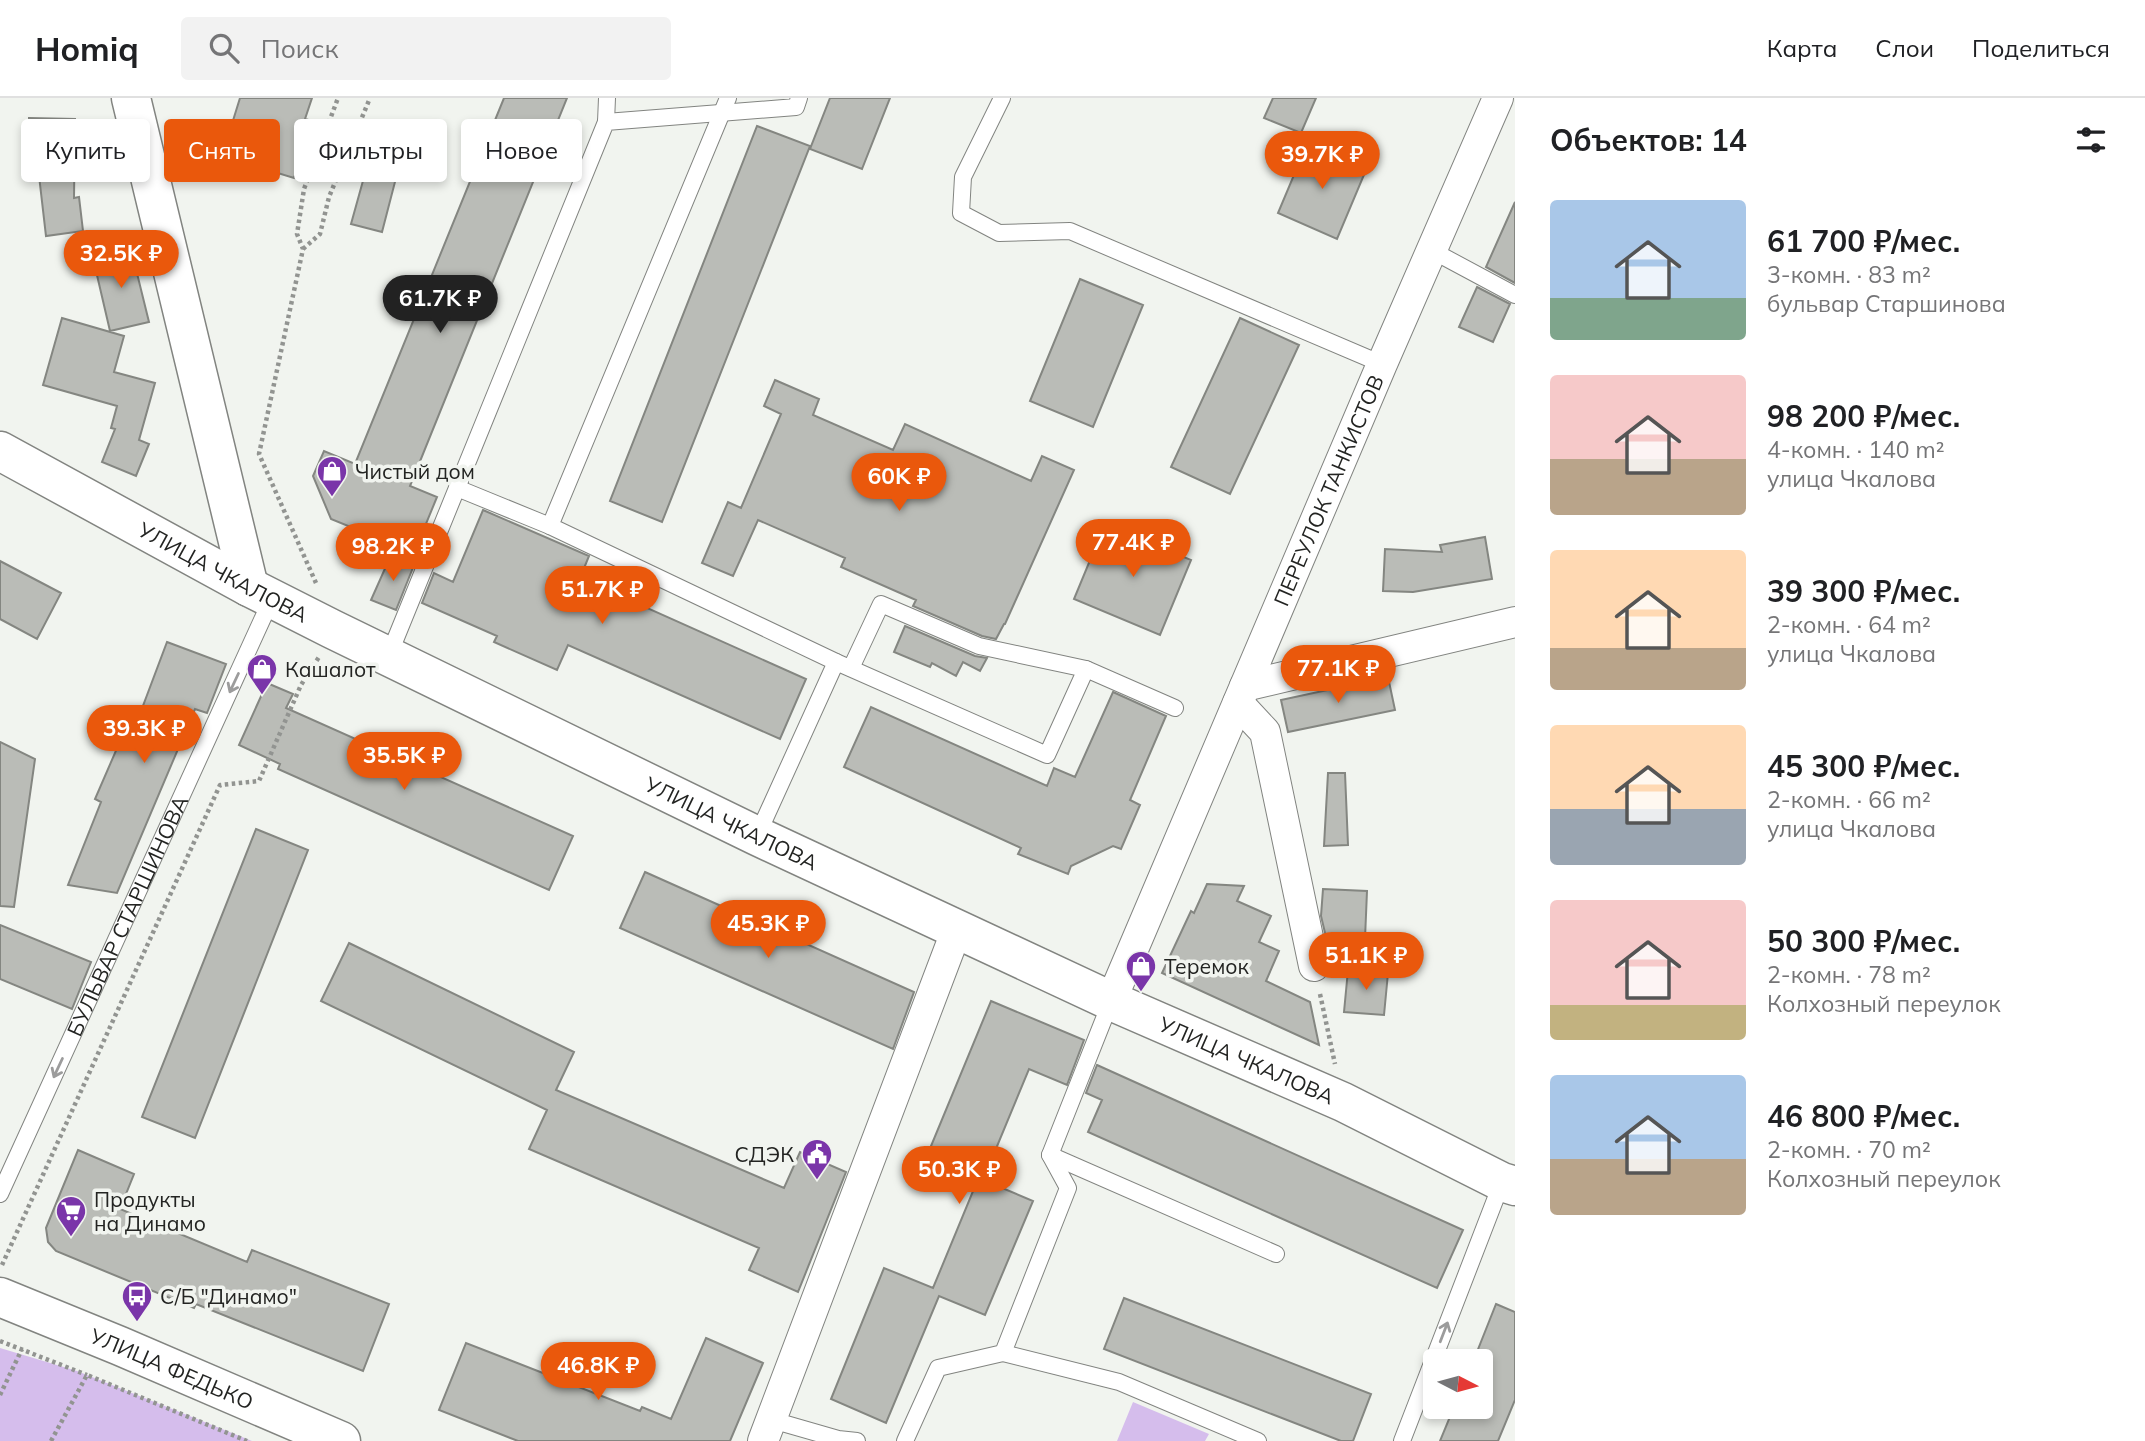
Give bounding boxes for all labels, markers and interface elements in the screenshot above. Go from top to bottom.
search box [181,17,671,80]
text: Homiq [35,28,139,69]
icon: search [205,29,243,67]
text: Поиск [261,32,338,65]
text: Карта [1767,33,1837,63]
text: Слои [1875,33,1934,63]
text: Поделиться [1972,33,2110,63]
chip: Купить [21,119,150,182]
chip: Снять [164,119,280,182]
chip: Фильтры [294,119,447,182]
chip: Новое [461,119,582,182]
text: Объектов: 14 [1550,121,1747,159]
icon: filters [2072,121,2110,159]
pin: 39.7K ₽ [1257,132,1387,191]
text: 39.7K ₽ [1281,139,1363,168]
text: 61 700 ₽/мес. [1767,222,1960,260]
icon: home [1606,228,1690,312]
pin: 32.5K ₽ [56,230,186,290]
text: 32.5K ₽ [80,238,162,267]
text: 3-комн. · 83 m² [1767,260,1931,289]
pin: 61.7K ₽ [375,275,505,335]
text: 61.7K ₽ [399,283,481,312]
text: бульвар Старшинова [1767,289,2006,318]
street label: ПЕРЕУЛОК ТАНКИСТОВ [1268,371,1389,610]
text: 98 200 ₽/мес. [1767,397,1960,435]
icon: home [1606,403,1690,487]
text: 4-комн. · 140 m² [1767,435,1945,464]
shop icon: Чистый дом [315,454,349,498]
pin: 60K ₽ [850,454,948,513]
place label: Чистый дом [355,458,475,484]
text: 60K ₽ [867,461,931,490]
text: улица Чкалова [1767,464,1936,493]
street label: УЛИЦА ЧКАЛОВА [133,516,313,628]
pin: 77.4K ₽ [1068,519,1198,579]
pin: 98.2K ₽ [328,524,458,583]
text: 77.4K ₽ [1092,527,1174,556]
text: 98.2K ₽ [352,531,434,560]
pin: 51.7K ₽ [537,566,667,626]
text: 39 300 ₽/мес. [1767,572,1960,610]
text: 51.7K ₽ [561,574,643,603]
icon: home [1606,578,1690,662]
text: 2-комн. · 64 m² [1767,610,1931,639]
text: улица Чкалова [1767,639,1936,668]
pin: 77.1K ₽ [1273,646,1403,705]
shop icon: Кашалот [245,652,279,696]
text: 77.1K ₽ [1297,653,1379,682]
place label: Кашалот [285,656,376,682]
one-way arrow [227,671,240,693]
pin: 39.3K ₽ [79,706,209,765]
text: 39.3K ₽ [103,713,185,742]
pin: 35.5K ₽ [339,732,469,792]
text: 35.5K ₽ [363,740,445,769]
text: 45 300 ₽/мес. [1767,747,1960,785]
icon: home [1606,753,1690,837]
street label: УЛИЦА ЧКАЛОВА [640,770,823,876]
text: 2-комн. · 66 m² [1767,785,1931,814]
street label: БУЛЬВАР СТАРШИНОВА [61,791,193,1040]
text: улица Чкалова [1767,814,1936,843]
pin: 45.3K ₽ [703,900,833,960]
text: 45.3K ₽ [727,908,809,937]
text: 50 300 ₽/мес. [1767,922,1960,960]
icon: home [1606,928,1690,1012]
pin: 51.1K ₽ [1301,932,1431,992]
text: 51.1K ₽ [1325,940,1407,969]
shop icon: Теремок [1124,949,1158,993]
place label: Теремок [1164,953,1249,979]
text: 2-комн. · 78 m² [1767,960,1931,989]
text: Колхозный переулок [1767,989,2001,1018]
street label: УЛИЦА ЧКАЛОВА [1154,1010,1339,1110]
one-way arrow [51,1057,64,1078]
text: 46 800 ₽/мес. [1767,1097,1960,1135]
icon: home [1606,1103,1690,1187]
text: 2-комн. · 70 m² [1767,1135,1931,1164]
public building icon: СДЭК [800,1137,834,1181]
place label: СДЭК [735,1141,794,1167]
pin: 50.3K ₽ [894,1146,1024,1206]
text: 50.3K ₽ [918,1154,1000,1183]
text: Колхозный переулок [1767,1164,2001,1193]
place label: Продукты на Динамо [94,1186,206,1236]
supermarket icon: Продукты на Динамо [54,1194,88,1238]
bus stop icon: С/Б "Динамо" [120,1279,154,1323]
place label: С/Б "Динамо" [160,1283,297,1309]
one-way arrow [1439,1321,1452,1343]
street label: УЛИЦА ФЕДЬКО [85,1322,257,1415]
pin: 46.8K ₽ [533,1342,663,1402]
north arrow [1423,1349,1493,1419]
map controls [1423,1349,1493,1419]
text: 46.8K ₽ [557,1350,639,1379]

